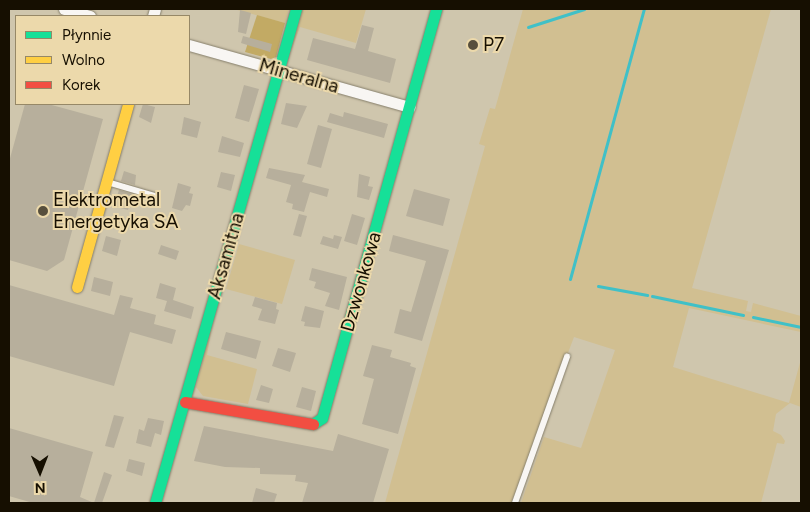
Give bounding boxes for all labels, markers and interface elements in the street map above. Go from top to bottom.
legend [15,15,190,105]
text: Płynnie [62,26,111,44]
place label: P7 [483,34,504,56]
marker: P7 [467,39,479,51]
text: Wolno [62,51,105,69]
street label: Mineralna [256,54,342,98]
text: Korek [62,76,100,94]
place label: Elektrometal Energetyka SA [53,189,178,233]
marker: Elektrometal Energetyka SA [37,205,49,217]
street label: Aksamitna [203,210,249,302]
street label: Dzwonkowa [336,229,386,335]
north arrow [15,447,65,497]
text: N [35,479,46,496]

